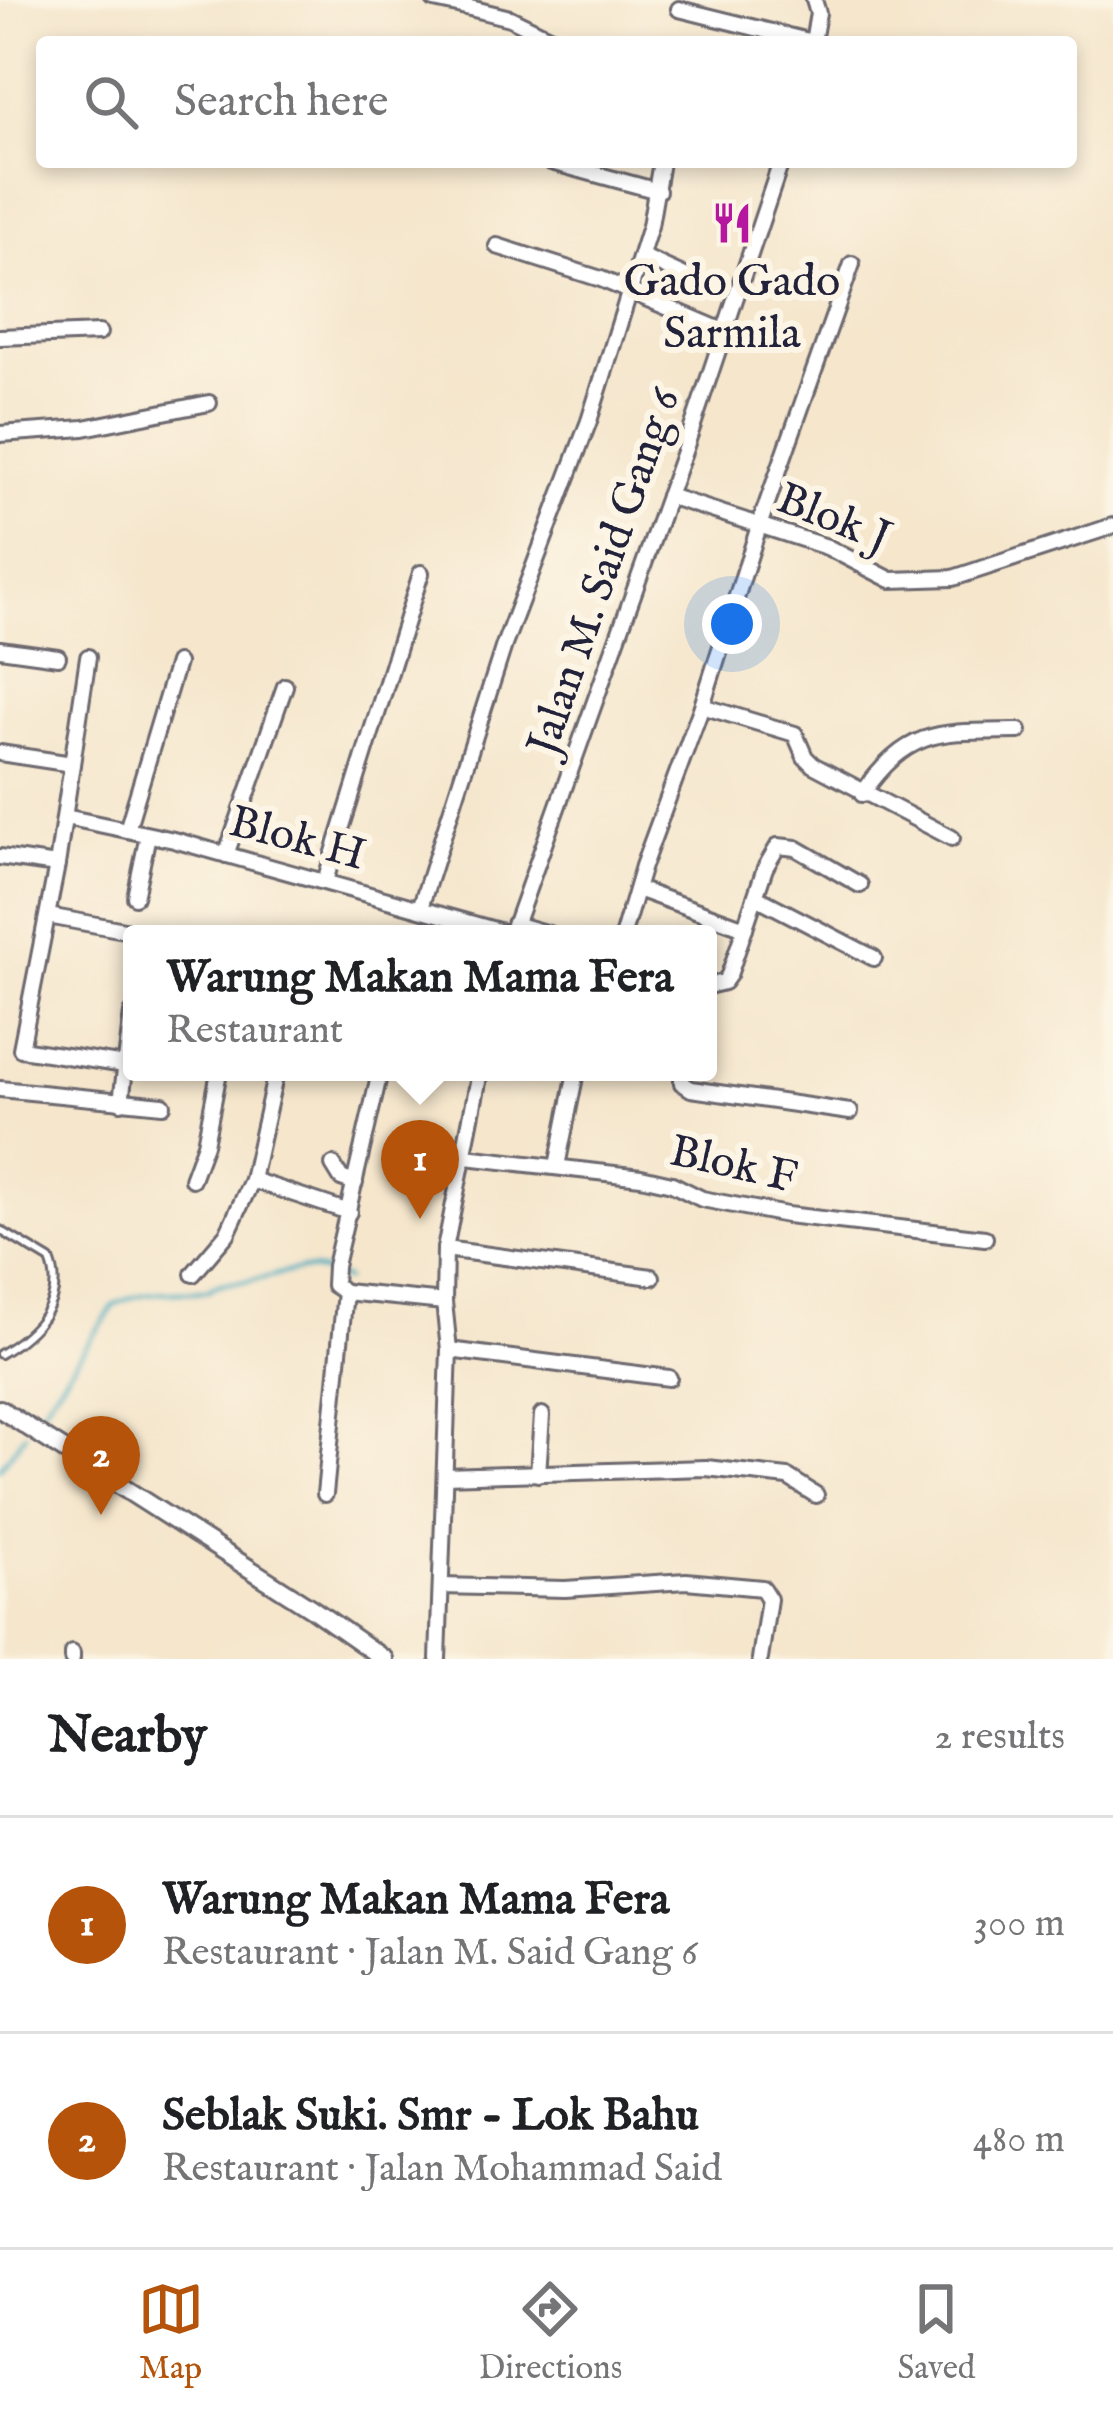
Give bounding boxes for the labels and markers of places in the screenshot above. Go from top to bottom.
restaurant icon: Gado Gado Sarmila [709,200,755,246]
place label: Gado Gado Sarmila [624,254,840,363]
pin: 1 [381,1120,459,1219]
pin: 2 [62,1416,140,1515]

